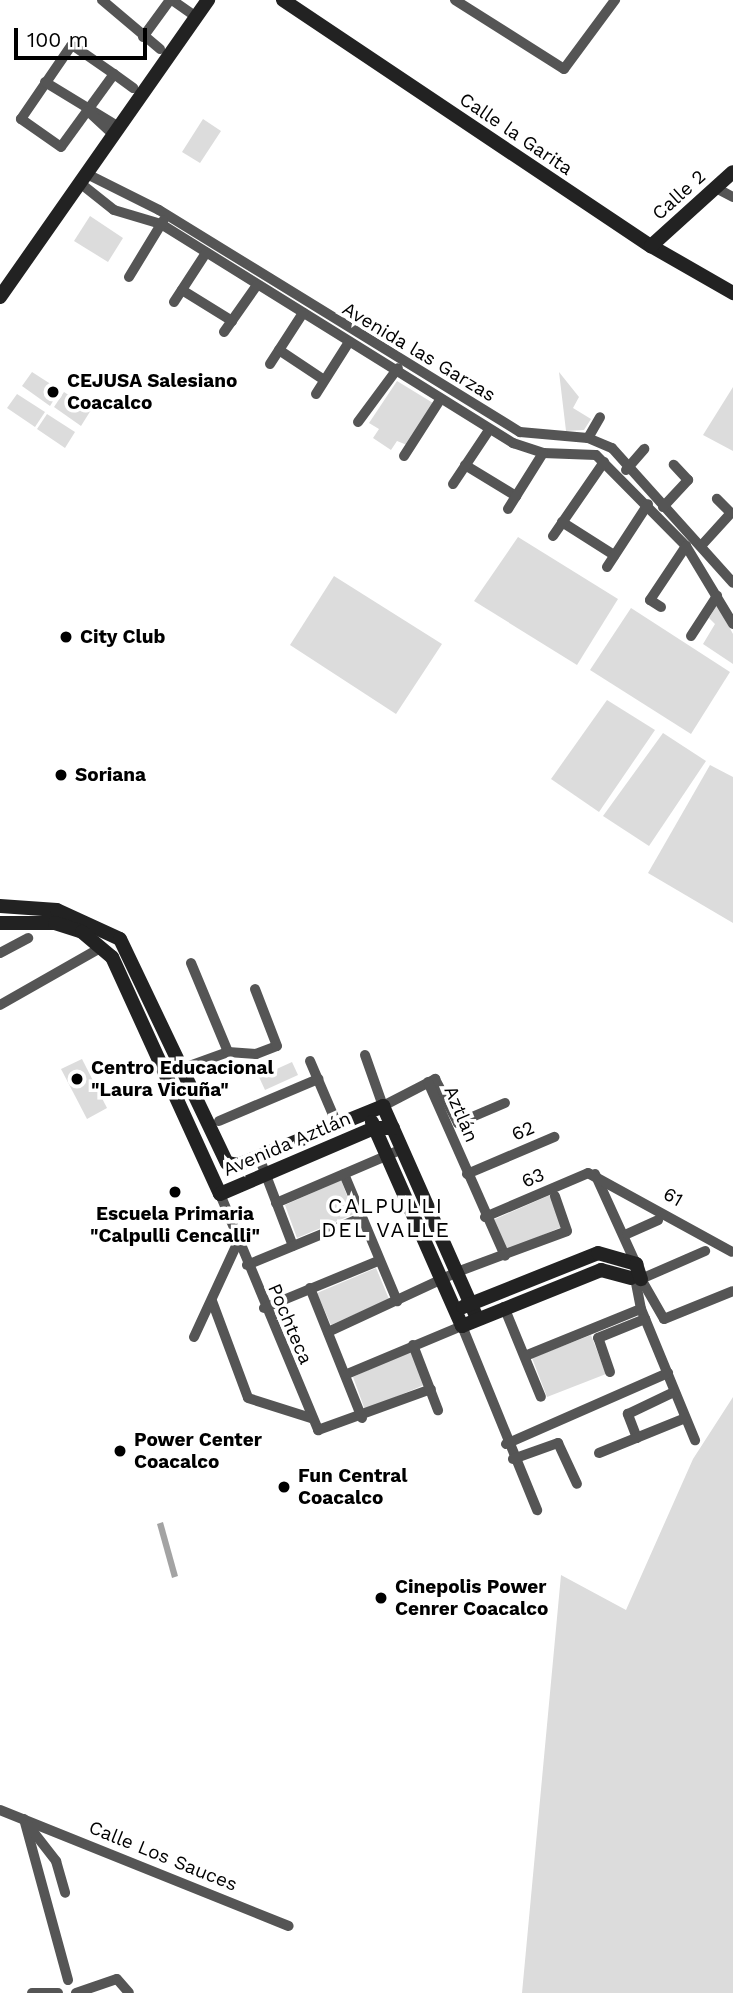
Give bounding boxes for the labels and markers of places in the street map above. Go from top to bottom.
place label: CEJUSA Salesiano Coacalco [67,370,238,414]
marker: CEJUSA Salesiano Coacalco [45,384,61,400]
place label: City Club [80,626,166,648]
marker: City Club [58,629,74,645]
place label: Soriana [75,764,146,786]
marker: Soriana [53,767,69,783]
place label: Centro Educacional "Laura Vicuña" [91,1057,274,1101]
marker: Centro Educacional "Laura Vicuña" [69,1071,85,1087]
marker: Escuela Primaria "Calpulli Cencalli" [167,1184,183,1200]
place label: Escuela Primaria "Calpulli Cencalli" [90,1203,260,1247]
place label: Power Center Coacalco [134,1429,262,1473]
marker: Power Center Coacalco [112,1443,128,1459]
place label: Fun Central Coacalco [298,1465,408,1509]
marker: Fun Central Coacalco [276,1479,292,1495]
place label: Cinepolis Power Cenrer Coacalco [395,1576,549,1620]
marker: Cinepolis Power Cenrer Coacalco [373,1590,389,1606]

